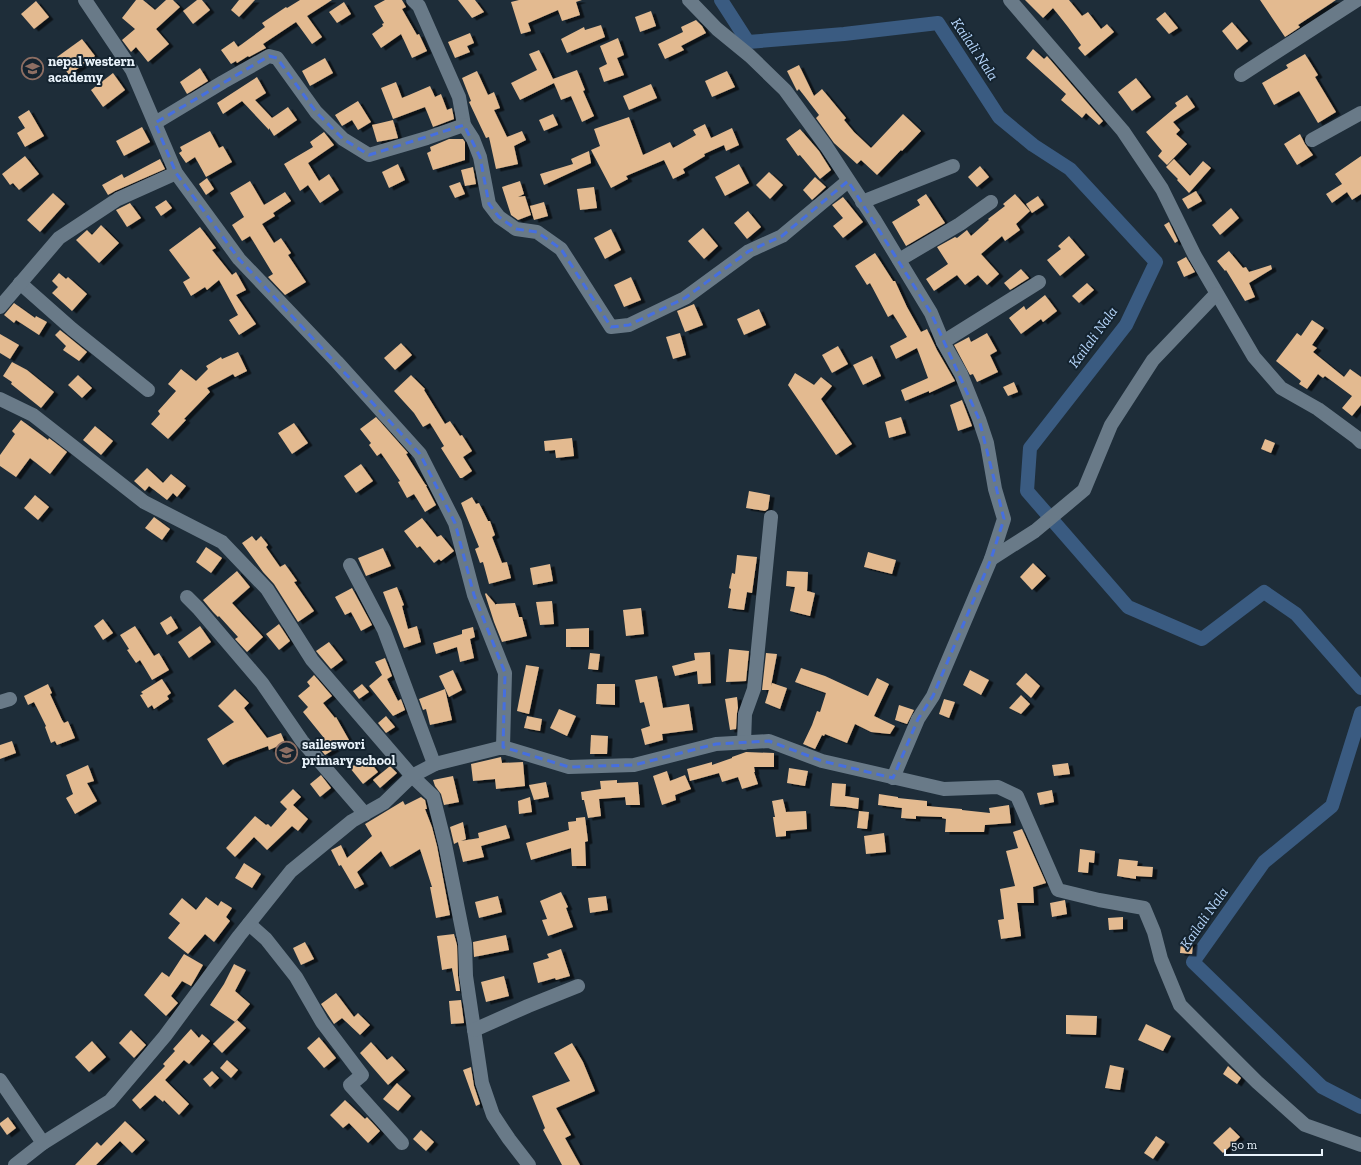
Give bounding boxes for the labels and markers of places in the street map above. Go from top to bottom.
place label: nepal western academy [48,53,136,86]
school or university icon: nepal western academy [19,56,45,82]
place label: saileswori primary school [302,736,395,769]
school or university icon: saileswori primary school [274,739,300,765]

